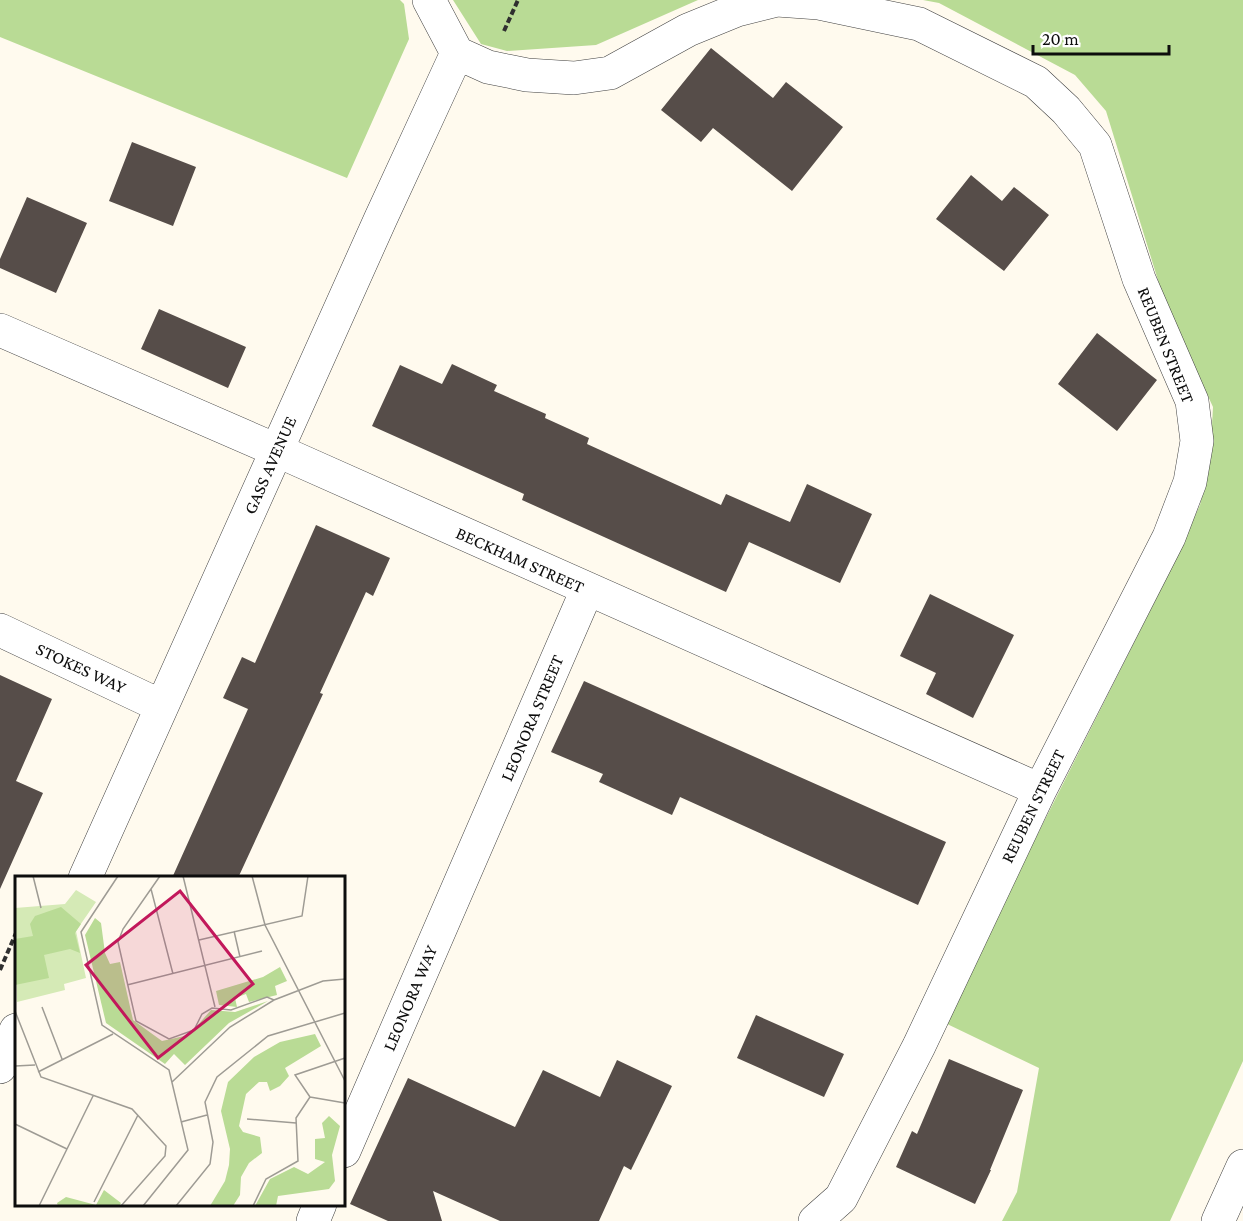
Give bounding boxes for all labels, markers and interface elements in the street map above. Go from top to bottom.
scale bar [1033,18,1170,56]
text: 20 m [1042,29,1079,49]
street label: REUBEN STREET [1134,284,1198,406]
street label: GASS AVENUE [240,413,301,517]
street label: BECKHAM STREET [453,523,587,597]
street label: STOKES WAY [33,638,130,698]
street label: LEONORA STREET [496,652,568,784]
street label: REUBEN STREET [997,746,1069,866]
inset map [15,876,345,1206]
street label: LEONORA WAY [379,942,441,1054]

